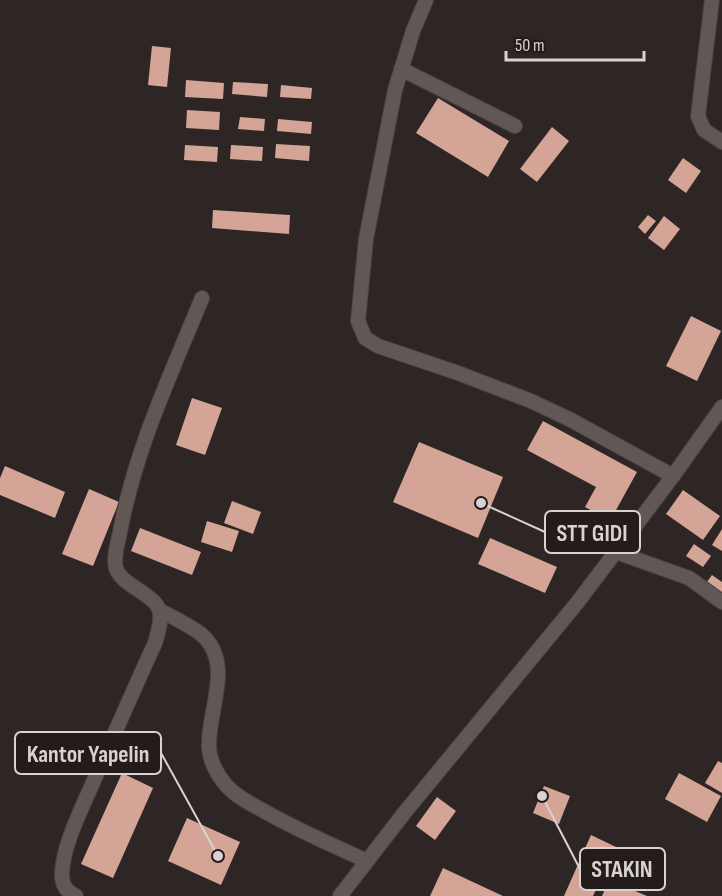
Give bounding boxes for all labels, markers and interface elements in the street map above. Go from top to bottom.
scale bar [506,24,644,62]
text: 50 m [515,35,545,56]
callout: STT GIDI [545,511,640,553]
text: STT GIDI [556,519,628,548]
callout: Kantor Yapelin [15,732,161,774]
text: Kantor Yapelin [27,740,149,769]
callout: STAKIN [580,848,665,890]
text: STAKIN [591,855,653,884]

